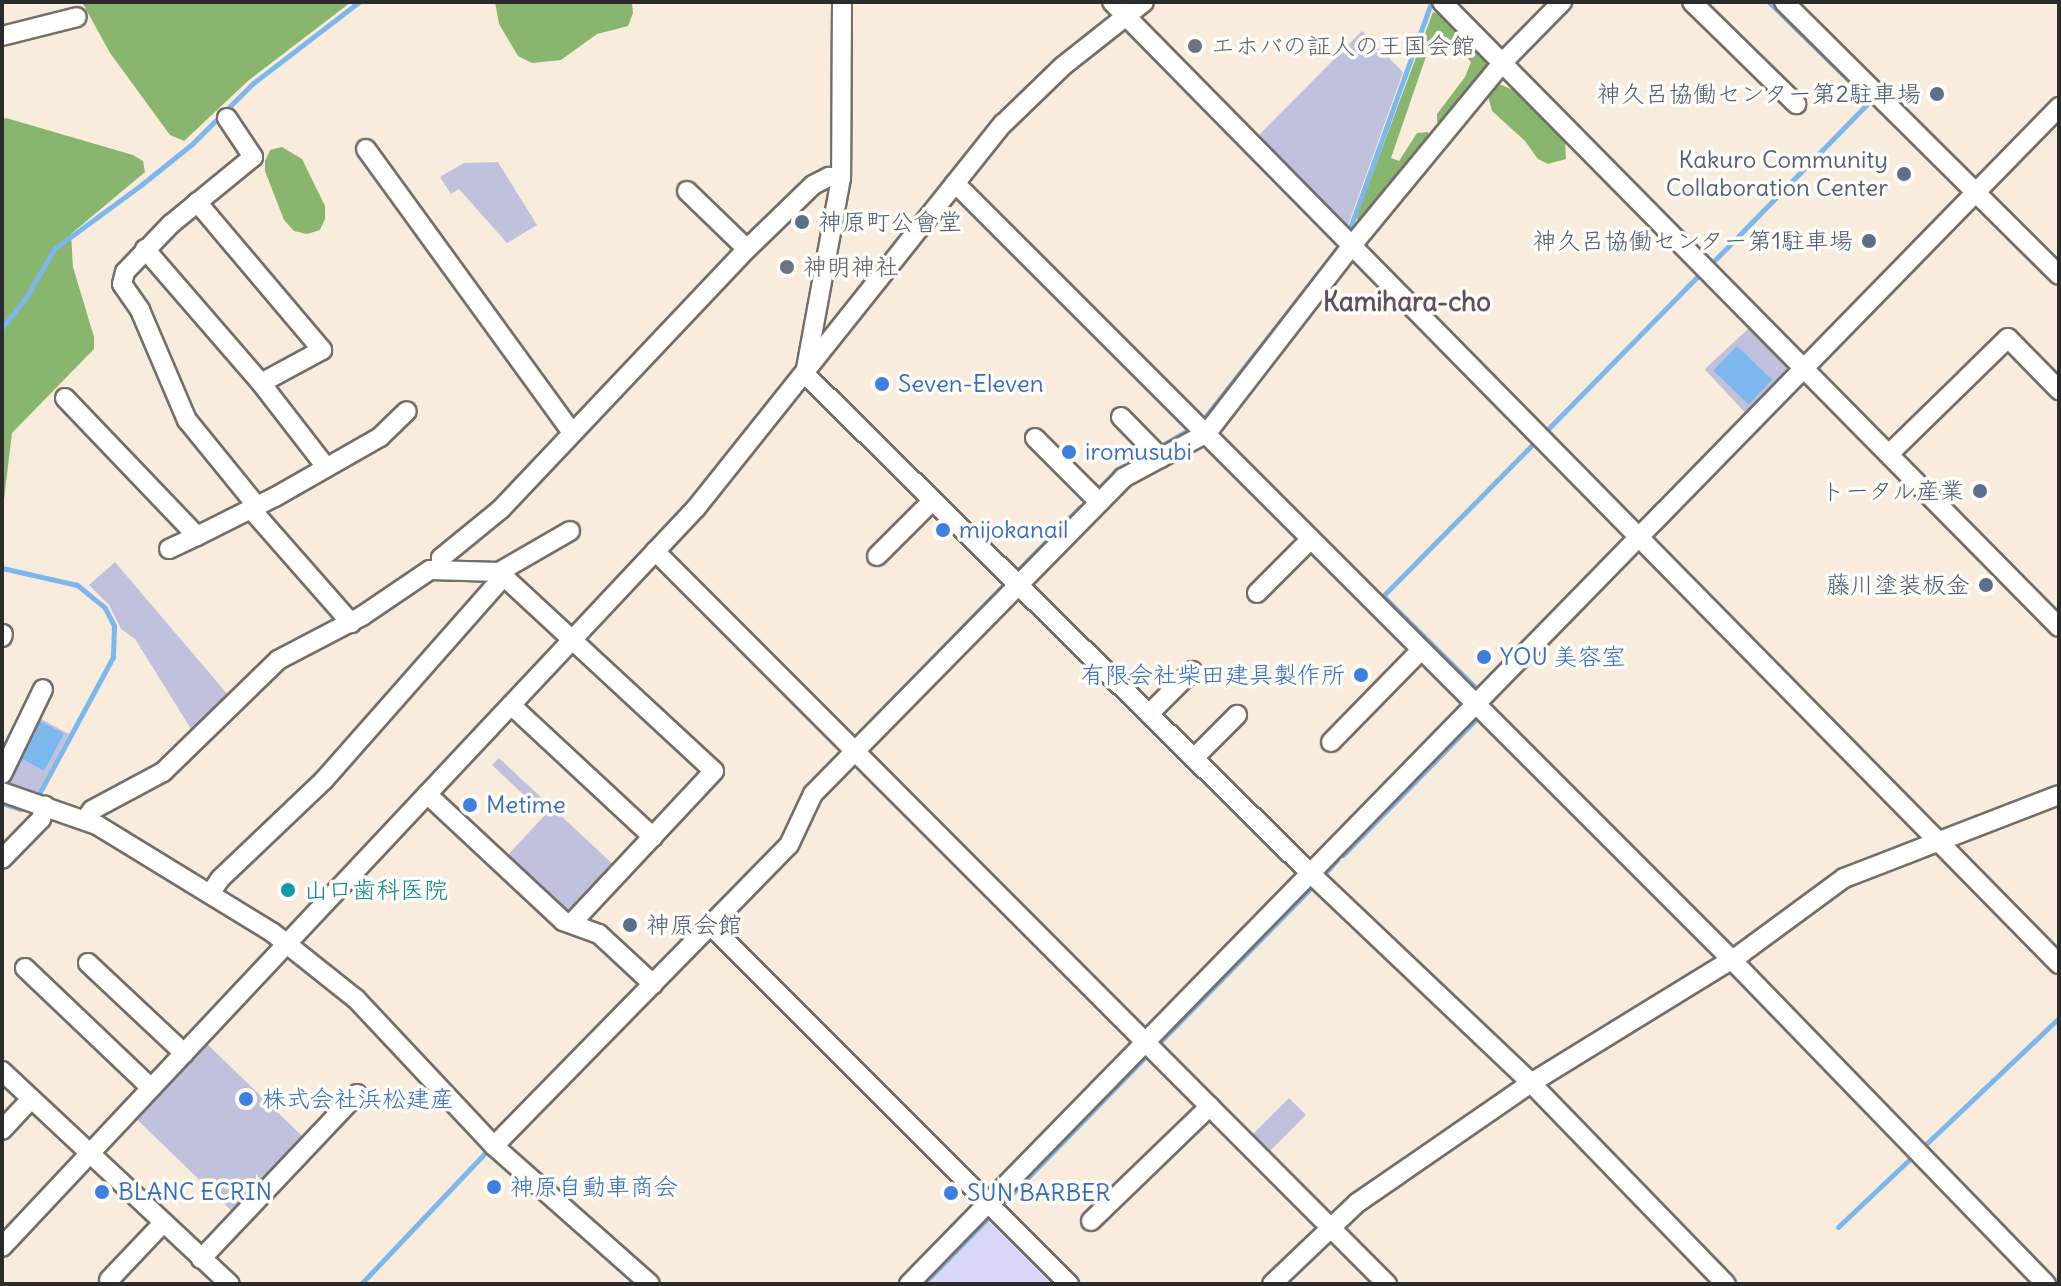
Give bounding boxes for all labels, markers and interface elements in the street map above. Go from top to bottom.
place label: エホバの証人の王国会館 [1211,32,1475,60]
marker: エホバの証人の王国会館 [1186,37,1204,55]
place label: 神久呂協働センター第2駐車場 [1596,80,1921,108]
marker: 神久呂協働センター第2駐車場 [1928,85,1946,103]
place label: Kakuro Community Collaboration Center [1666,146,1888,202]
marker: Kakuro Community Collaboration Center [1895,165,1913,183]
place label: 神原町公會堂 [818,208,962,236]
marker: 神原町公會堂 [793,213,811,231]
place label: 神久呂協働センター第1駐車場 [1531,227,1853,255]
marker: 神久呂協働センター第1駐車場 [1860,232,1878,250]
place label: 神明神社 [803,253,899,281]
marker: 神明神社 [778,258,796,276]
district label: Kamihara-cho [1323,286,1491,318]
place label: Seven-Eleven [898,370,1044,398]
marker: Seven-Eleven [873,375,891,393]
place label: iromusubi [1085,438,1192,466]
marker: iromusubi [1060,443,1078,461]
place label: トータル産業 [1820,477,1964,505]
marker: トータル産業 [1971,482,1989,500]
place label: mijokanail [959,516,1068,544]
marker: mijokanail [934,521,952,539]
place label: 藤川塗装板金 [1826,571,1970,599]
marker: 藤川塗装板金 [1977,576,1995,594]
place label: YOU 美容室 [1500,643,1626,671]
marker: YOU 美容室 [1475,648,1493,666]
place label: 有限会社柴田建具製作所 [1081,661,1345,689]
marker: 有限会社柴田建具製作所 [1352,666,1370,684]
place label: Metime [486,791,566,819]
marker: Metime [461,796,479,814]
place label: 山口歯科医院 [304,876,448,904]
marker: 山口歯科医院 [279,881,297,899]
place label: 神原会館 [646,911,742,939]
marker: 神原会館 [621,916,639,934]
place label: 株式会社浜松建産 [262,1085,454,1113]
marker: 株式会社浜松建産 [237,1090,255,1108]
place label: 神原自動車商会 [510,1173,678,1201]
place label: BLANC ECRIN [118,1178,272,1206]
marker: 神原自動車商会 [485,1178,503,1196]
place label: SUN BARBER [967,1179,1111,1207]
marker: BLANC ECRIN [93,1183,111,1201]
marker: SUN BARBER [942,1184,960,1202]

